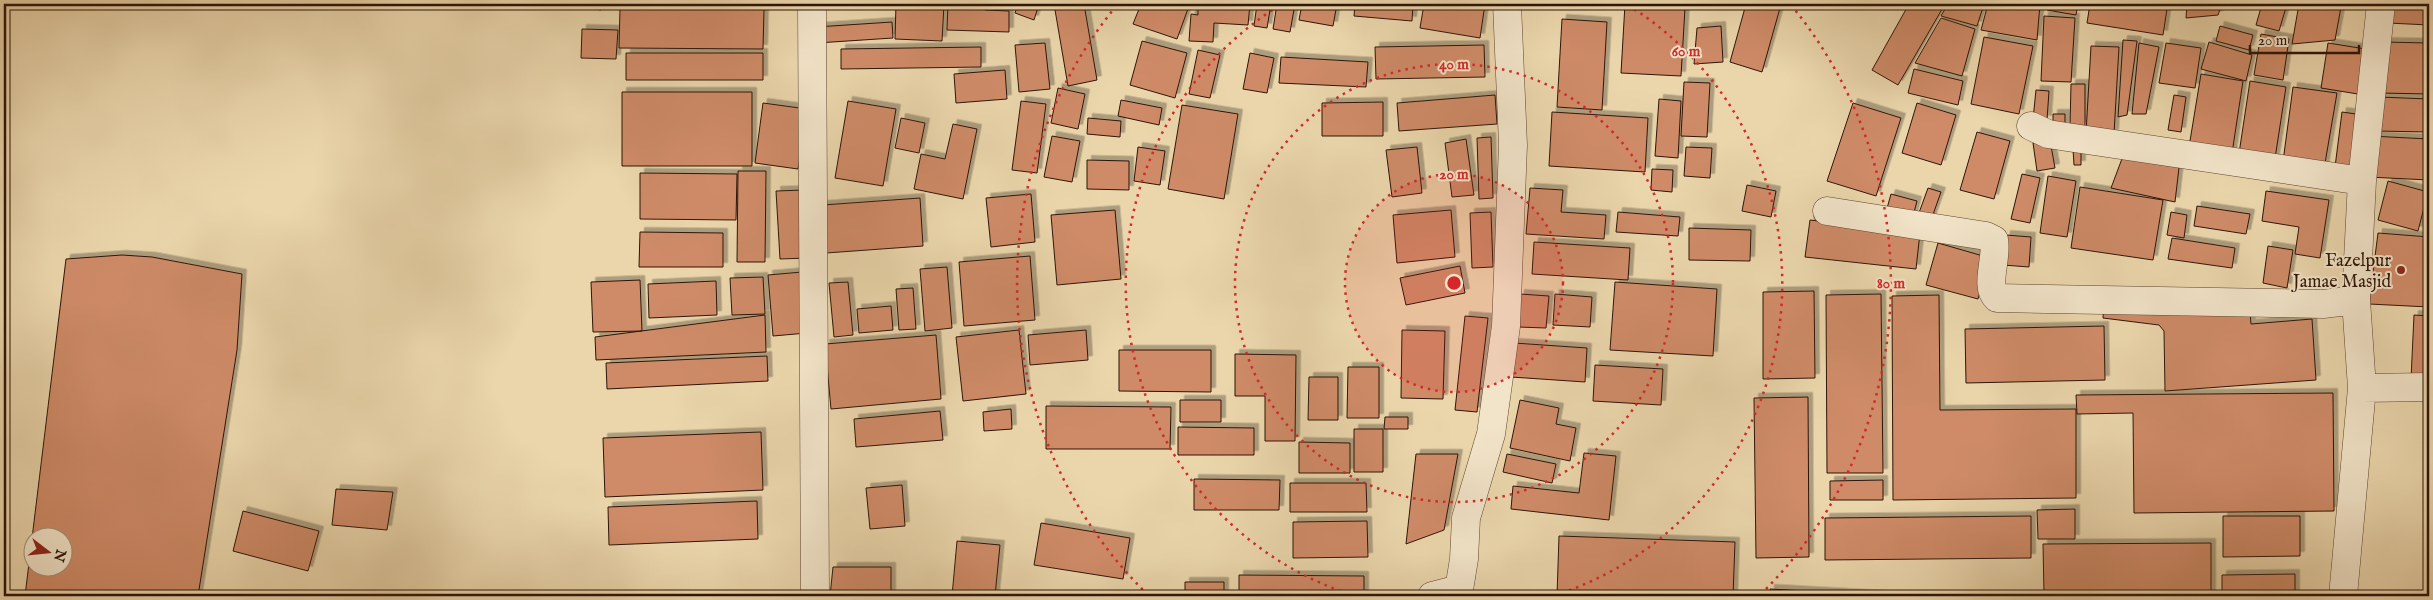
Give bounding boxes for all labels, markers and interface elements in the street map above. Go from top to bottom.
scale bar [2250,22,2359,54]
text: 20 m [2258,31,2288,50]
text: 60 m [1672,42,1701,61]
text: 40 m [1439,55,1469,74]
text: 20 m [1439,165,1469,184]
place label: Fazelpur Jamae Masjid [2291,250,2391,294]
marker: Fazelpur Jamae Masjid [2395,264,2407,276]
centre of rings [1445,274,1463,292]
text: 80 m [1877,274,1905,293]
north arrow [22,528,72,578]
text: N [49,546,70,564]

